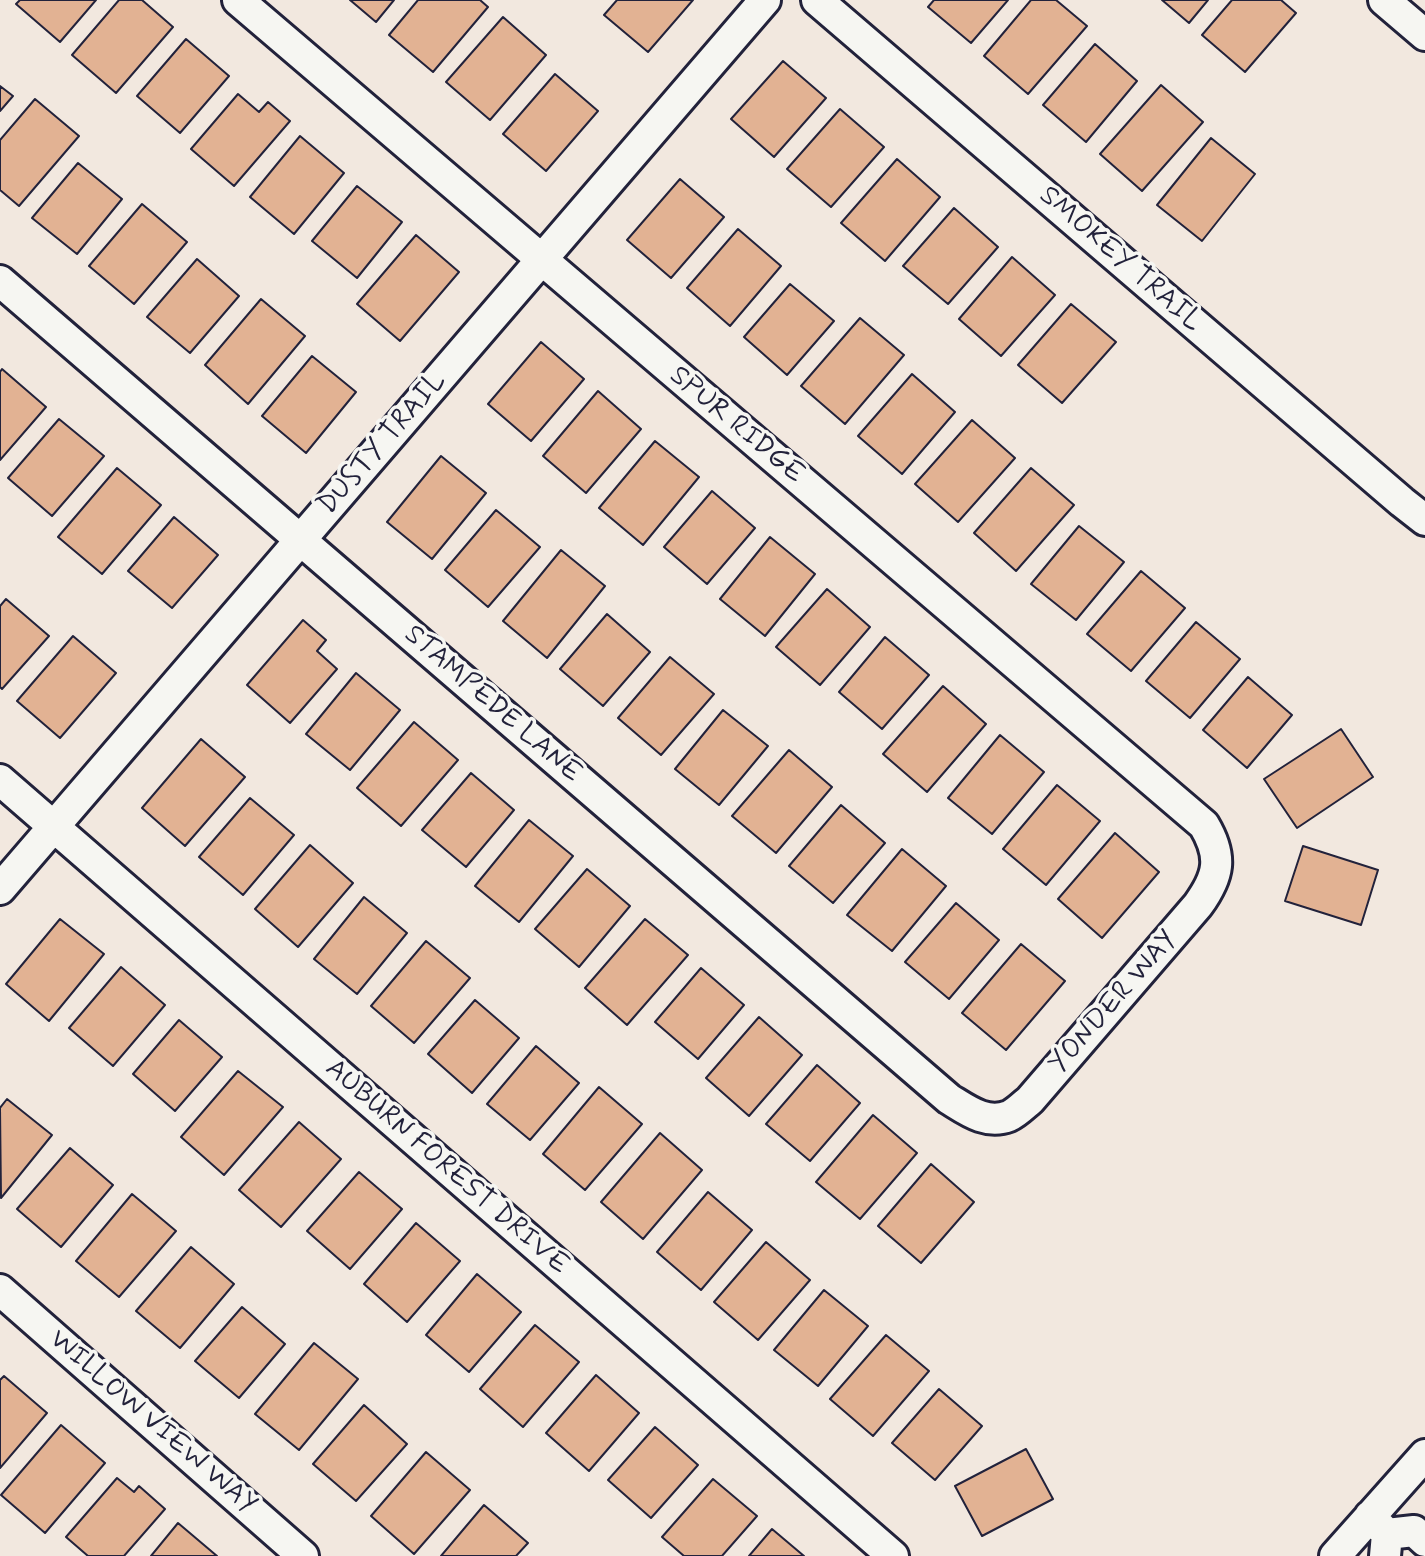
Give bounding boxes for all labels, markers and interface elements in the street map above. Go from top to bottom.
street label: SMOKEY TRAIL [1031,180,1209,340]
street label: SPUR RIDGE [662,360,810,492]
street label: DUSTY TRAIL [312,365,454,523]
street label: STAMPEDE LANE [396,619,588,791]
street label: YONDER WAY [1043,925,1185,1081]
street label: AUBURN FOREST DRIVE [317,1053,575,1283]
street label: WILLOW VIEW WAY [41,1324,263,1522]

